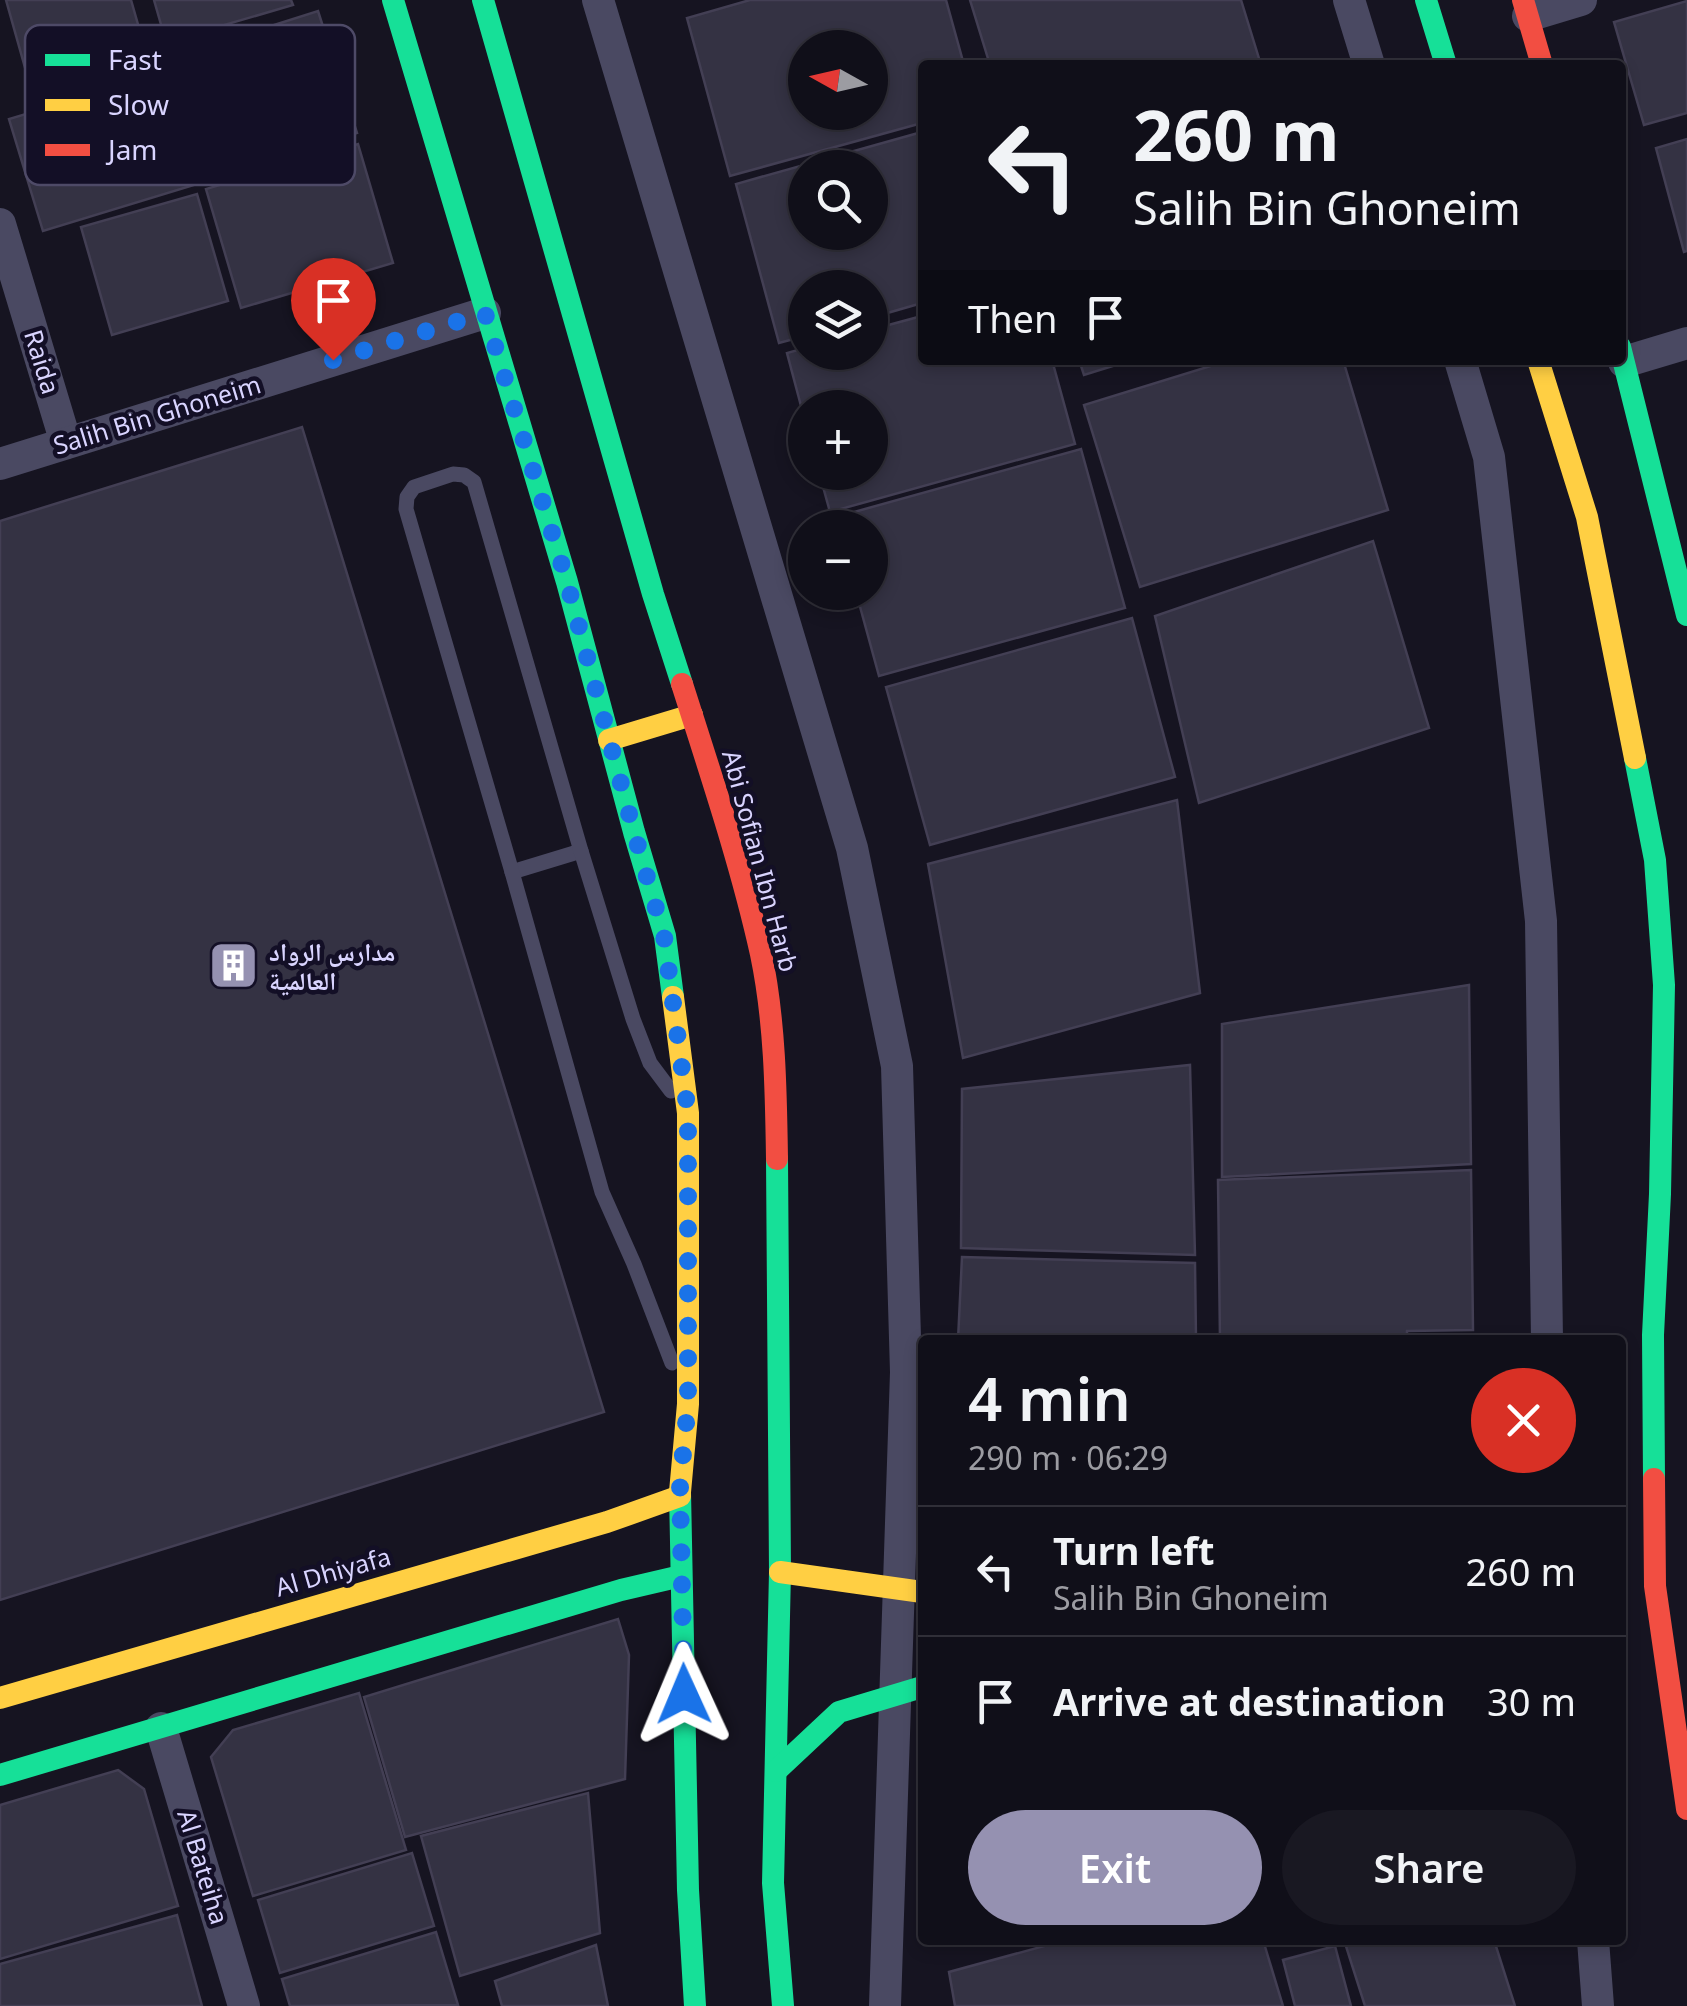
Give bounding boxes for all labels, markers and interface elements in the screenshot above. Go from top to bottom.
legend [25,25,355,185]
north arrow [788,30,888,130]
map controls [788,30,888,610]
text: Fast [108,40,162,78]
text: Slow [108,85,169,123]
text: 260 m [1133,86,1340,182]
icon: left [968,100,1098,230]
text: Jam [105,130,158,168]
button: search [788,150,888,250]
text: Salih Bin Ghoneim [1133,177,1521,238]
pin [291,258,376,361]
button: layers [788,270,888,370]
icon: arrive [306,273,361,328]
icon: arrive [1078,290,1133,345]
text: Then [968,292,1058,344]
street label: Raida [17,325,69,398]
street label: Salih Bin Ghoneim [49,366,265,462]
button: + [788,390,888,490]
button: − [788,510,888,610]
street label: Abi Sofian Ibn Harb [715,746,807,975]
place label: مدارس الرواد العالمية [269,934,395,997]
building icon: مدارس الرواد العالمية [208,940,260,992]
text: 4 min [968,1357,1131,1439]
button: close [1471,1368,1576,1473]
text: 290 m · 06:29 [968,1436,1168,1479]
text: Turn left [1053,1524,1215,1576]
street label: Al Dhiyafa [271,1538,394,1604]
icon: left [968,1544,1023,1599]
text: 260 m [1465,1545,1576,1597]
text: Salih Bin Ghoneim [1053,1576,1329,1619]
position arrow [632,1642,736,1746]
icon: arrive [968,1674,1023,1729]
text: Arrive at destination [1053,1675,1445,1727]
text: 30 m [1487,1675,1576,1727]
street label: Al Bateiha [170,1805,238,1928]
button: Exit [968,1810,1262,1925]
button: Share [1282,1810,1576,1925]

